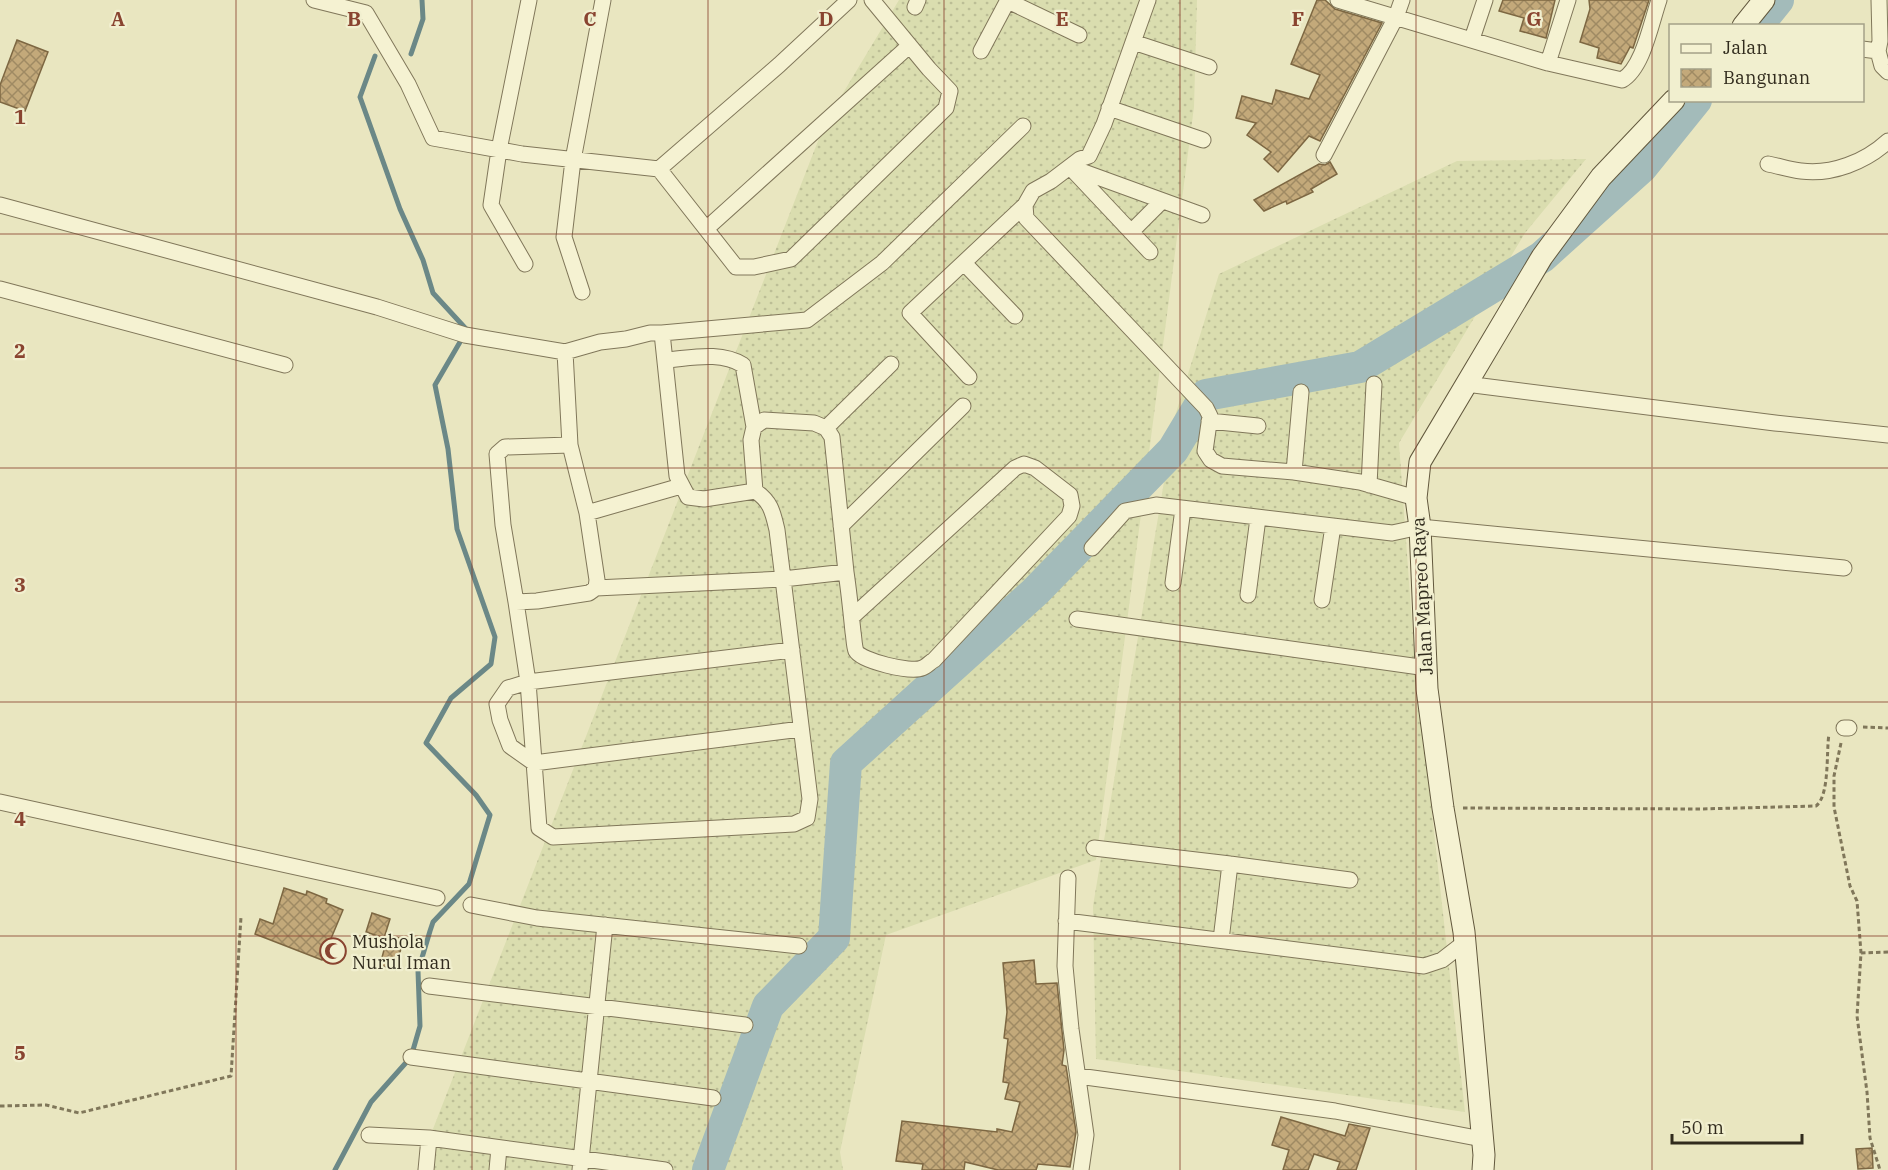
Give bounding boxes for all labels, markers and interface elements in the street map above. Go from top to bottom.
text: A [111,5,125,32]
text: B [347,5,361,32]
text: C [583,5,597,32]
text: D [818,5,834,32]
text: E [1055,5,1069,32]
text: F [1292,5,1304,32]
text: G [1526,5,1542,32]
legend [1669,24,1864,102]
text: Jalan [1723,36,1768,59]
text: Bangunan [1723,66,1810,89]
text: 1 [14,103,26,130]
text: 2 [14,337,26,364]
street label: Jalan Mapreo Raya [1406,516,1438,676]
text: 3 [14,571,26,598]
text: 4 [14,805,26,832]
place label: Mushola Nurul Iman [352,930,451,974]
mosque icon: Mushola Nurul Iman [318,936,348,966]
text: 5 [14,1039,26,1066]
scale bar [1672,1107,1802,1145]
text: 50 m [1681,1116,1724,1139]

